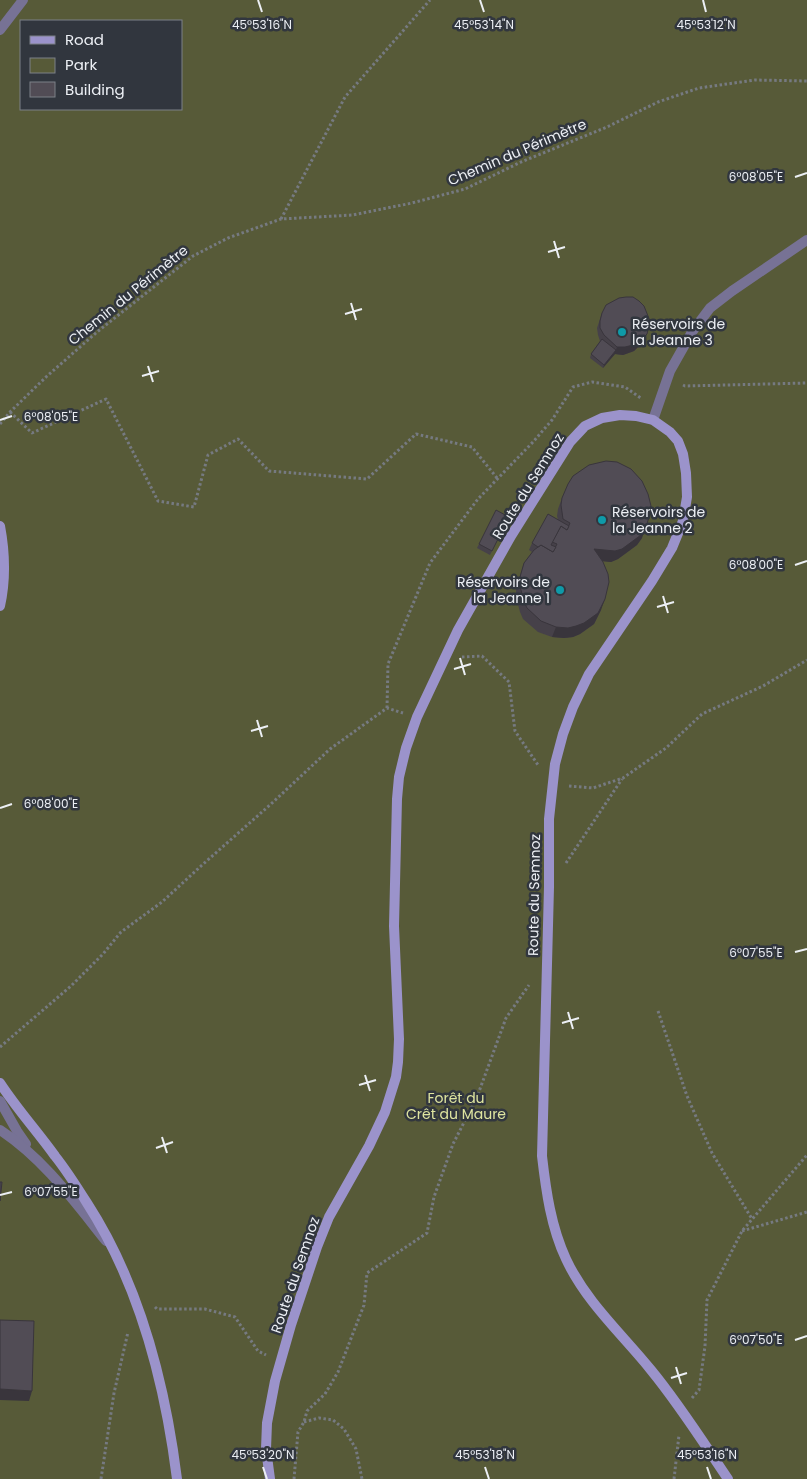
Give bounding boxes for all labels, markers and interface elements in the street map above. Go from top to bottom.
text: 45°53'16"N [232,16,292,33]
text: 45°53'14"N [454,16,514,33]
text: 45°53'12"N [676,16,736,33]
legend [20,20,182,110]
text: Road [65,29,104,50]
text: Park [65,54,97,75]
text: Building [65,79,125,100]
street label: Chemin du Périmètre [445,114,590,190]
text: 6°08'05"E [729,168,783,185]
street label: Chemin du Périmètre [64,240,192,350]
place label: Réservoirs de la Jeanne 3 [632,314,725,350]
marker: Réservoirs de la Jeanne 3 [616,326,628,338]
text: 6°08'05"E [24,408,78,425]
street label: Route du Semnoz [487,429,569,543]
place label: Réservoirs de la Jeanne 2 [612,502,705,538]
marker: Réservoirs de la Jeanne 2 [596,514,608,526]
text: 6°08'00"E [729,556,783,573]
place label: Réservoirs de la Jeanne 1 [457,572,550,608]
marker: Réservoirs de la Jeanne 1 [554,584,566,596]
text: 6°08'00"E [24,795,78,812]
street label: Route du Semnoz [523,834,545,956]
text: 6°07'55"E [729,944,783,961]
park label: Forêt du Crêt du Maure [406,1088,506,1124]
text: 6°07'55"E [24,1183,78,1200]
street label: Route du Semnoz [266,1214,324,1336]
text: 6°07'50"E [729,1331,783,1348]
text: 45°53'20"N [232,1446,294,1463]
text: 45°53'18"N [455,1446,515,1463]
text: 45°53'16"N [677,1446,737,1463]

